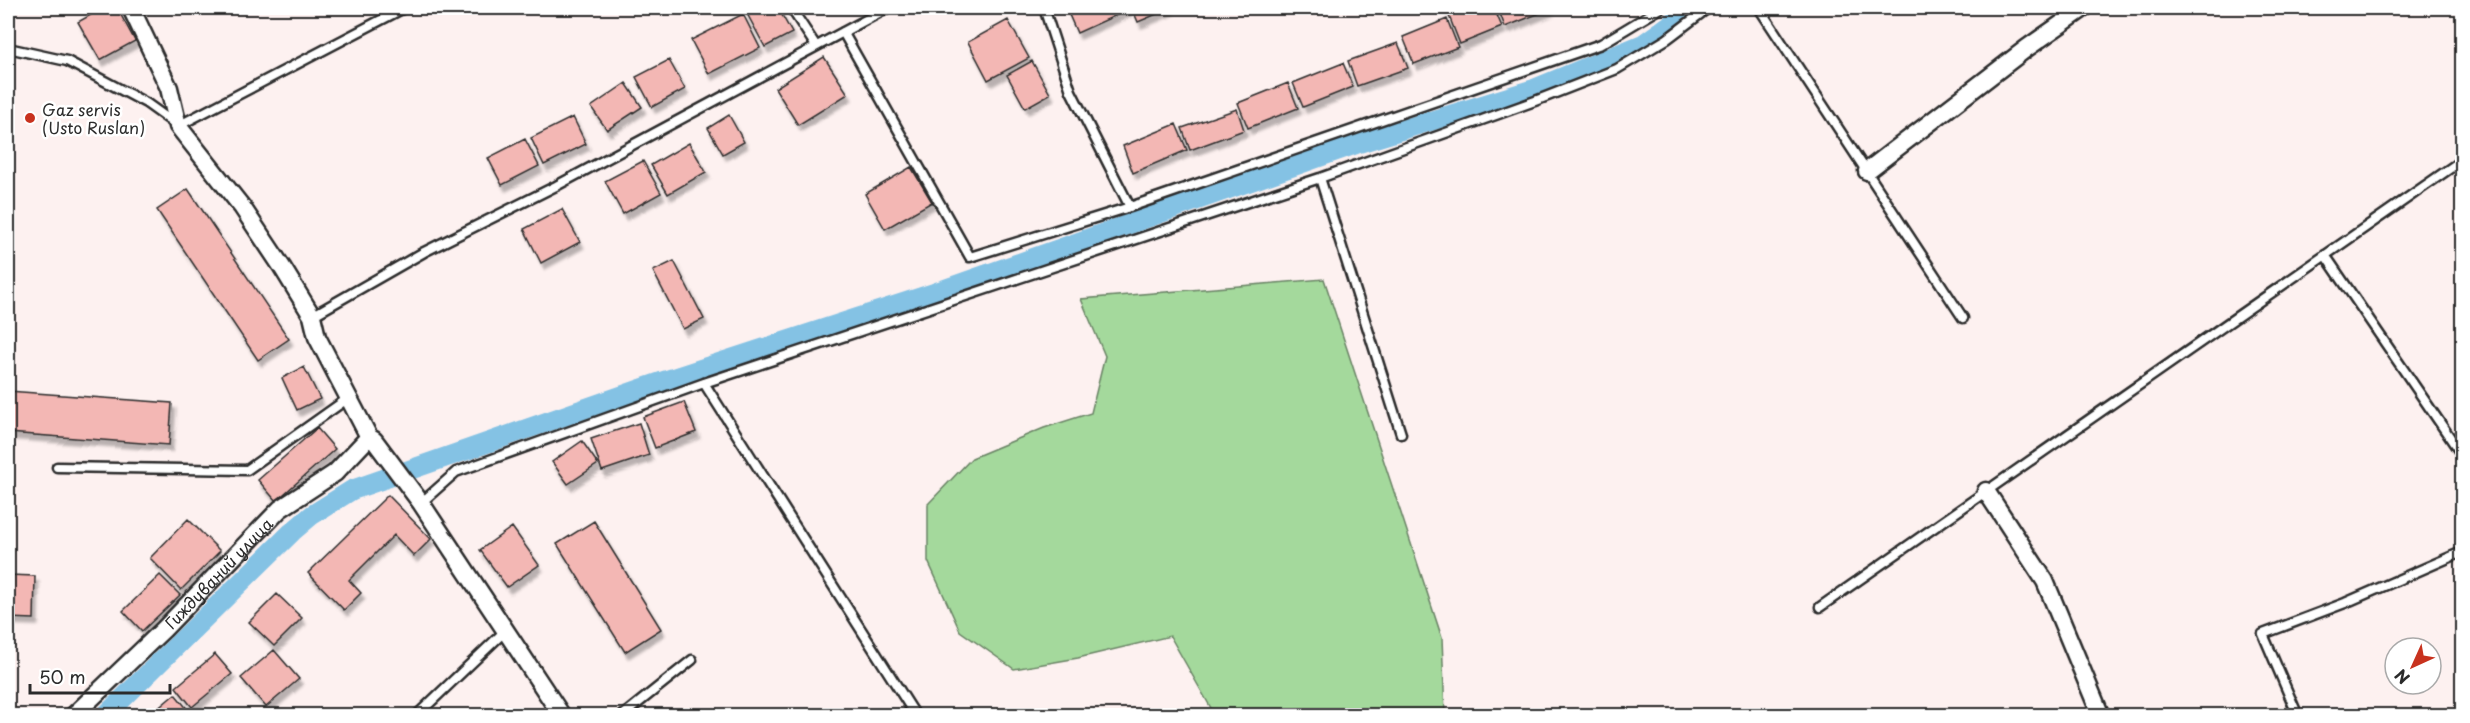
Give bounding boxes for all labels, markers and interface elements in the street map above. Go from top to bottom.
place label: Gaz servis (Usto Ruslan) [42,97,145,139]
marker: Gaz servis (Usto Ruslan) [23,111,37,125]
street label: Гиждуваний улица [159,512,278,634]
north arrow [2383,636,2443,696]
scale bar [30,657,170,695]
text: 50 m [39,663,86,690]
text: N [2389,664,2415,690]

